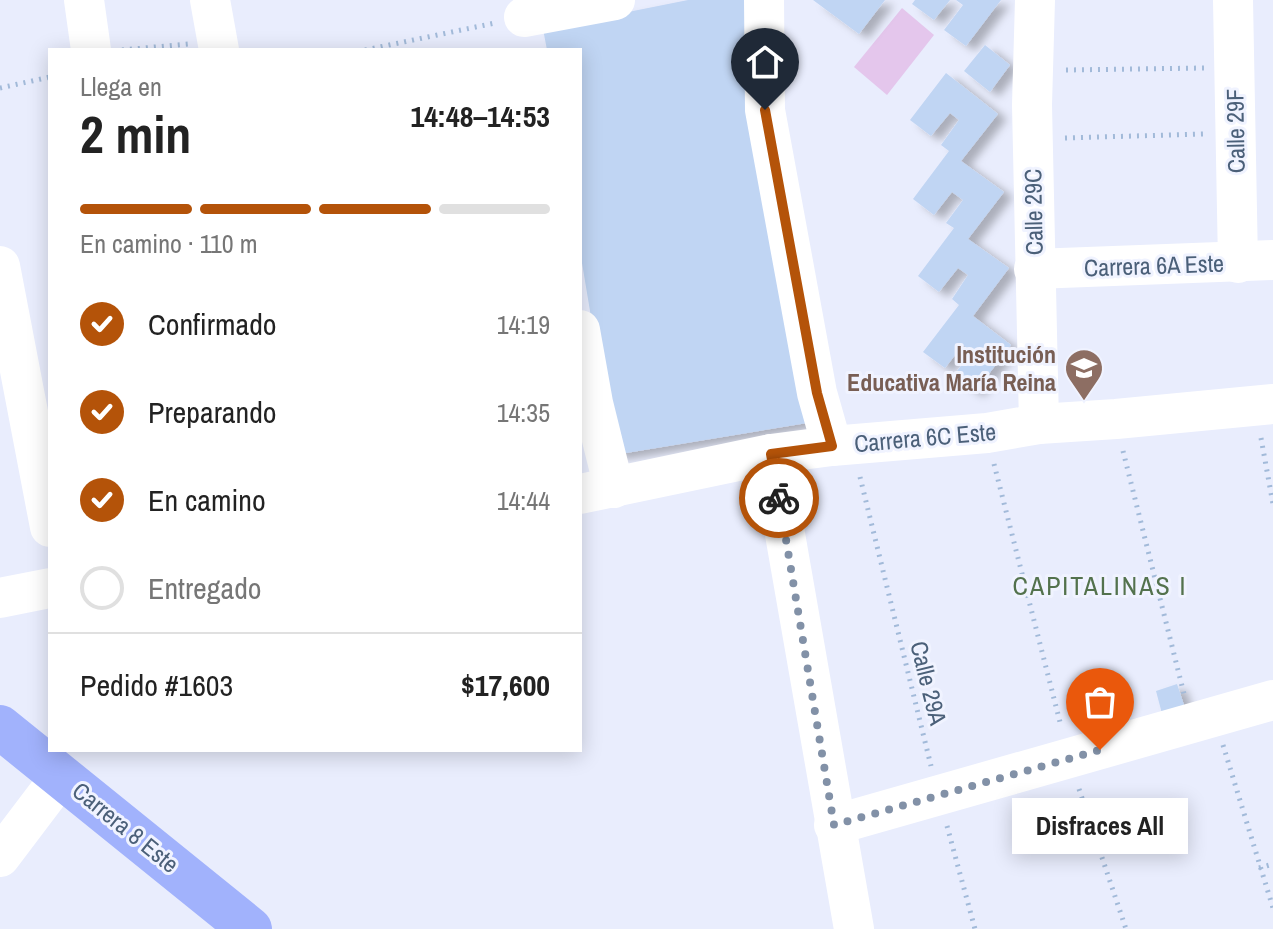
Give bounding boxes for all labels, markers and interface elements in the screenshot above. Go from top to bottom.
pin [731,28,799,110]
icon: home [743,40,787,84]
text: Llega en [80,69,162,104]
street label: Calle 29F [1218,89,1252,173]
text: 14:48–14:53 [411,96,550,136]
text: 2 min [80,99,191,169]
street label: Calle 29C [1016,169,1050,255]
text: En camino · 110 m [80,226,257,261]
street label: Carrera 6A Este [1083,247,1225,283]
icon: check [80,302,124,346]
text: Confirmado [148,304,277,344]
text: 14:19 [497,307,550,342]
place label: Institución Educativa María Reina [847,338,1056,398]
school or university icon: Institución Educativa María Reina [1063,347,1105,402]
icon: check [80,390,124,434]
text: Preparando [148,392,277,432]
text: 14:35 [497,395,550,430]
street label: Carrera 6C Este [853,415,997,459]
courier [739,458,819,538]
icon: bike [757,476,801,520]
icon: check [80,478,124,522]
text: En camino [148,480,266,520]
text: 14:44 [497,483,550,518]
text: Entregado [148,568,262,608]
district label: CAPITALINAS I [1013,568,1187,603]
street label: Calle 29A [903,638,955,729]
text: Pedido #1603 [80,665,233,705]
text: $17,600 [461,665,550,705]
pin [1066,668,1134,750]
icon: bag [1078,680,1122,724]
street label: Carrera 8 Este [66,774,186,880]
callout: Disfraces All [1012,798,1188,854]
text: Disfraces All [1036,808,1164,843]

